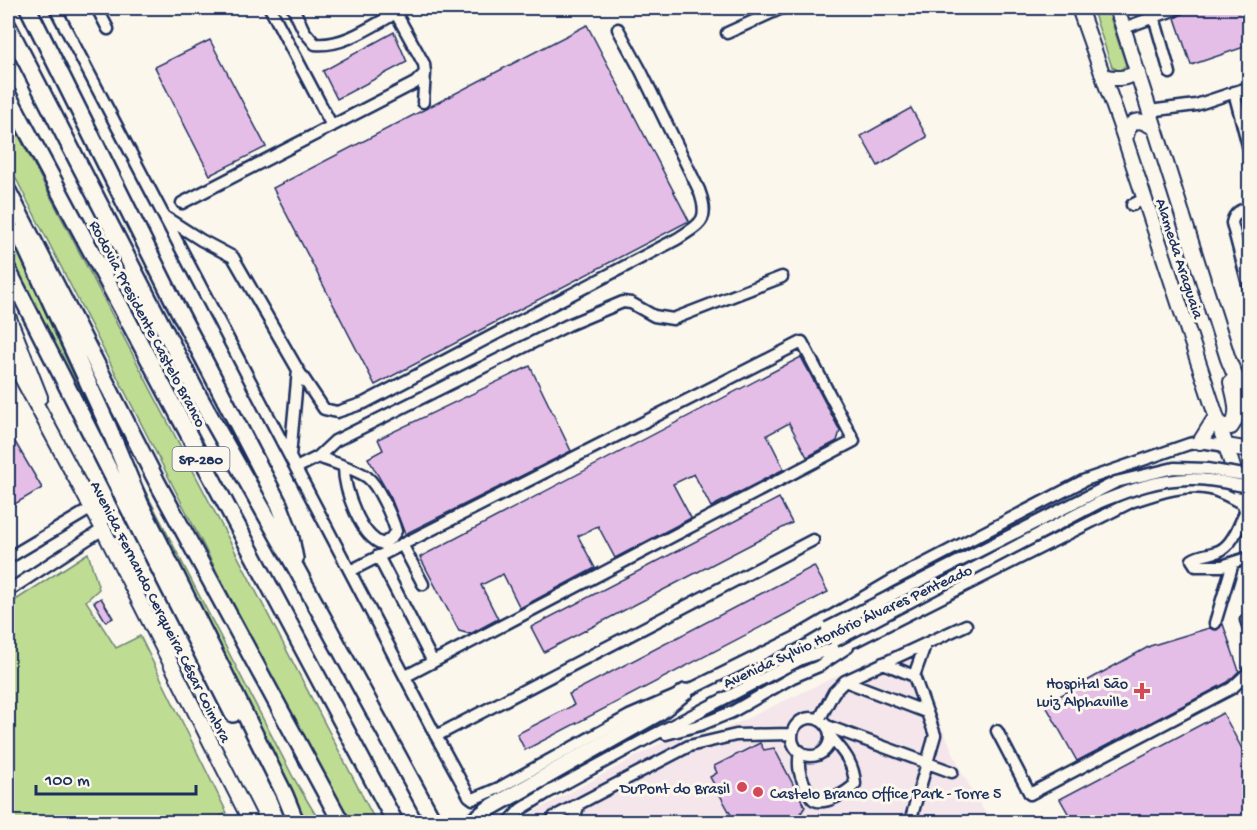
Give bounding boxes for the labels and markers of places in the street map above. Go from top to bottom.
place label: Hospital São Luiz Alphaville [1036,676,1129,713]
marker: Hospital São Luiz Alphaville [1133,682,1151,700]
marker: DuPont do Brasil [735,780,749,794]
place label: DuPont do Brasil [619,781,730,800]
marker: Castelo Branco Office Park - Torre 5 [751,785,765,799]
place label: Castelo Branco Office Park - Torre 5 [770,786,1001,805]

